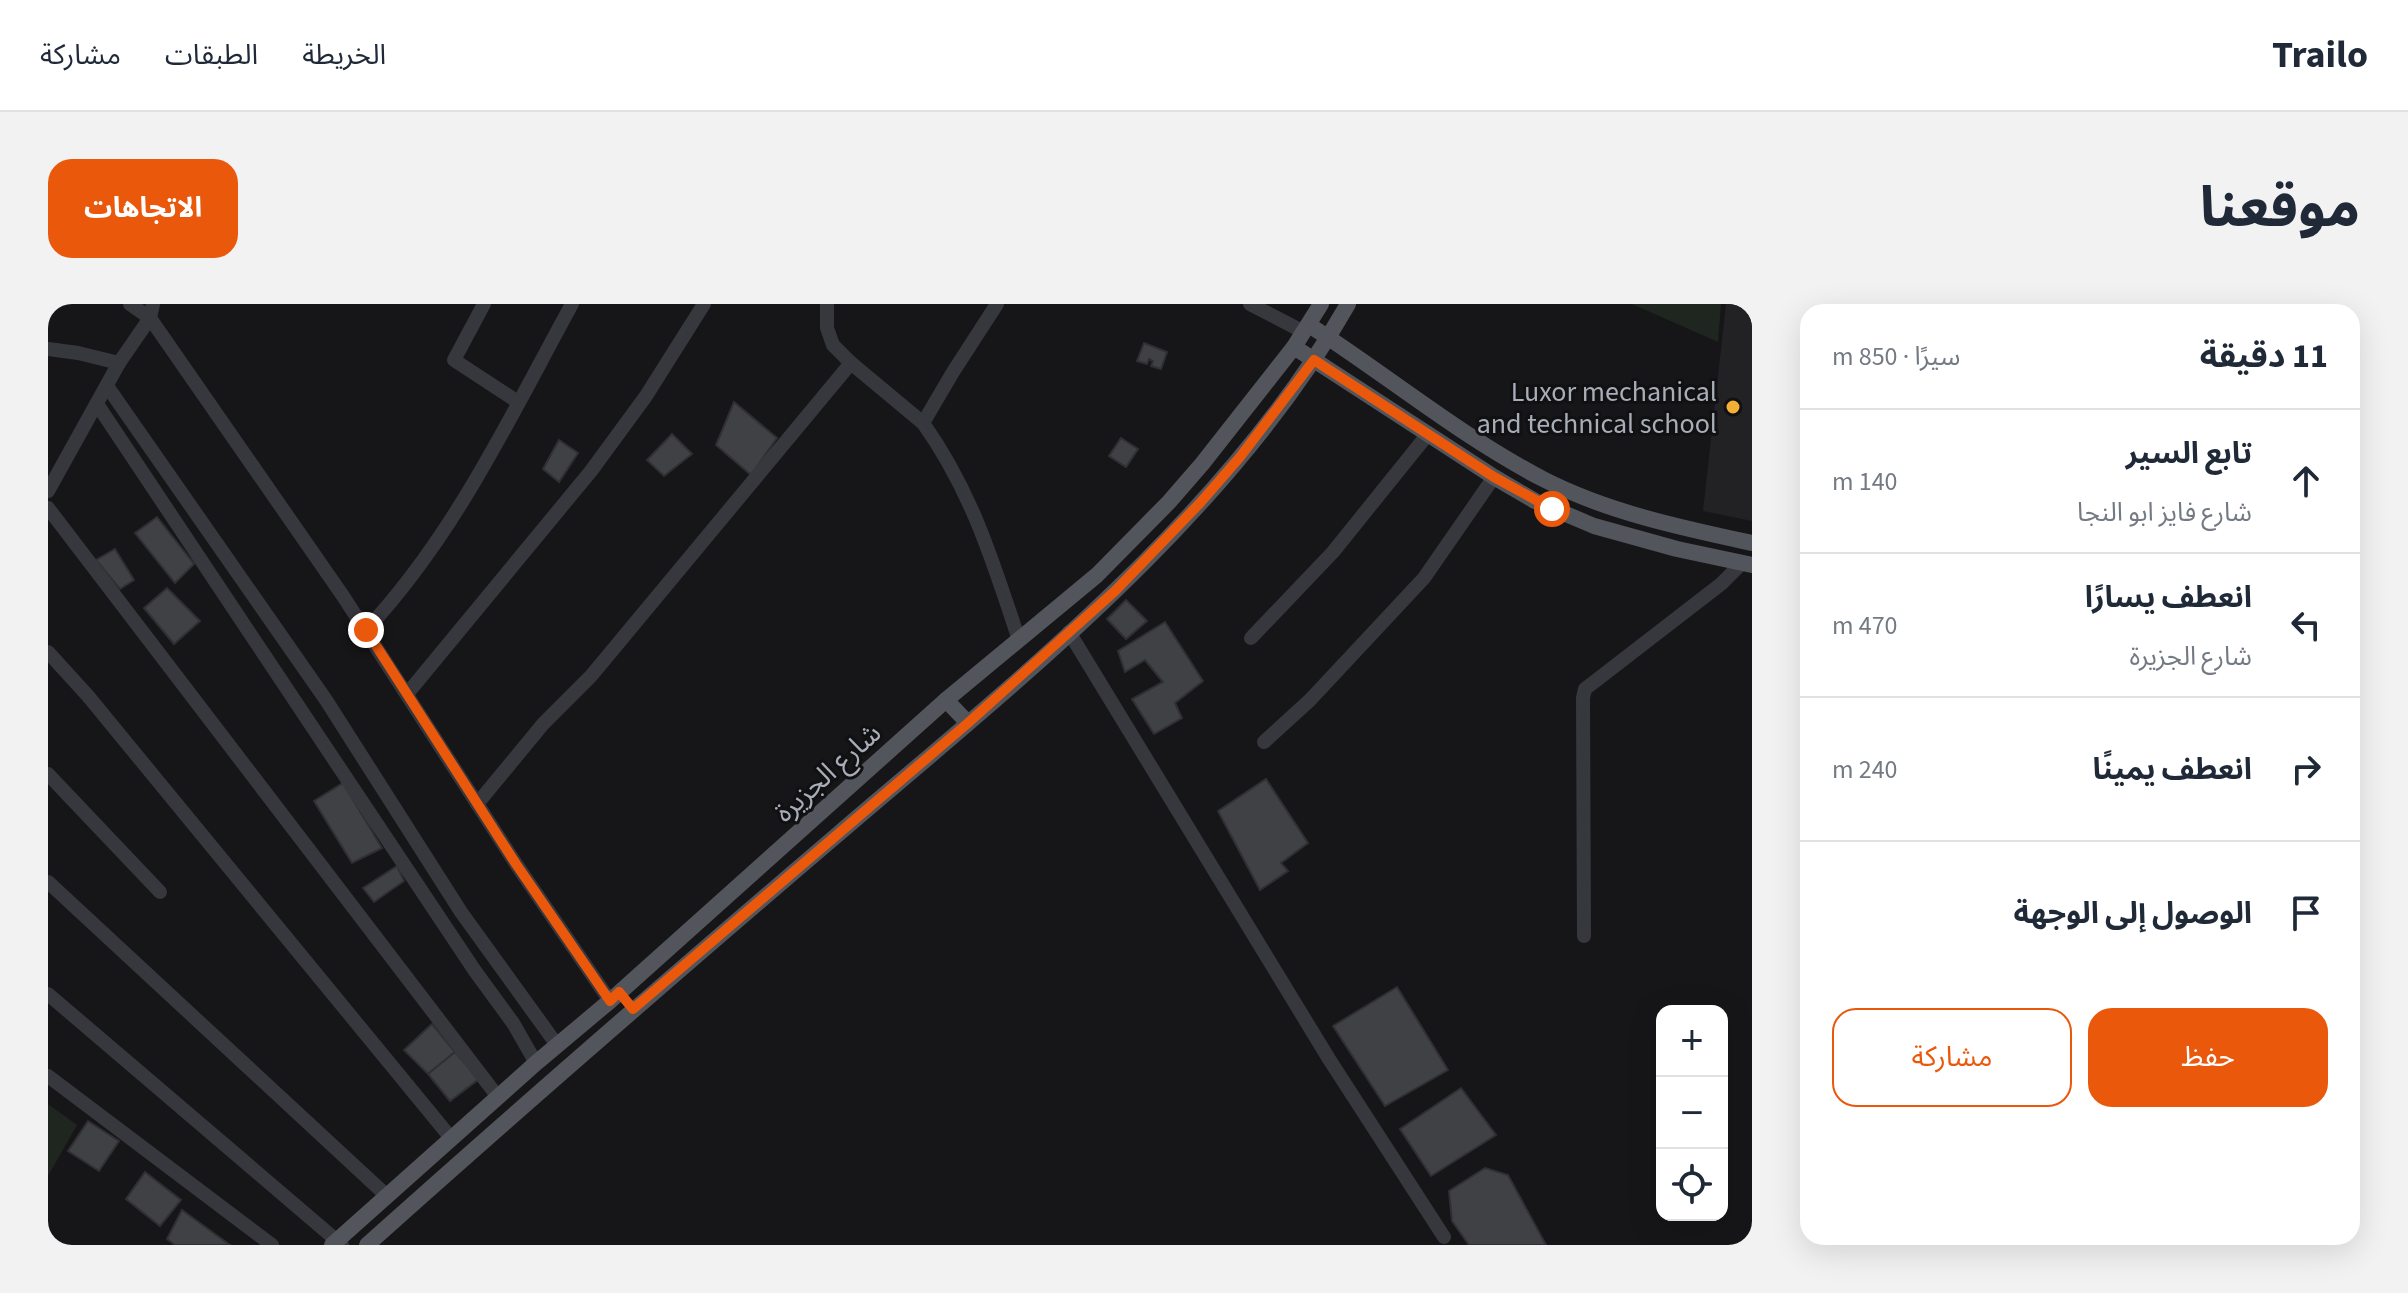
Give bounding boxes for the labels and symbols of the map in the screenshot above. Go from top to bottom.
place label: Luxor mechanical and technical school [1477,372,1717,444]
marker: Luxor mechanical and technical school [1724,398,1742,416]
route start [1534,491,1570,527]
route end [348,612,384,648]
street label: شارع الجزيرة [765,714,890,832]

